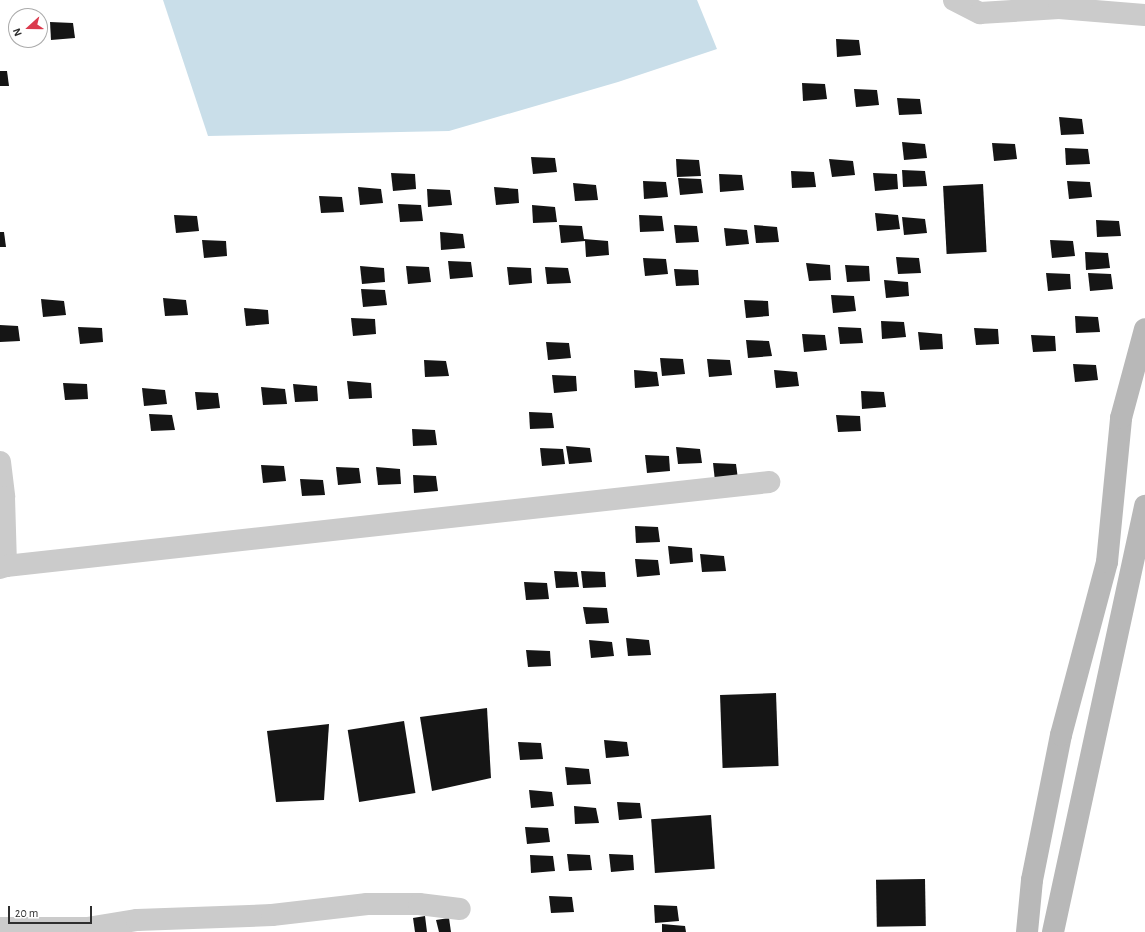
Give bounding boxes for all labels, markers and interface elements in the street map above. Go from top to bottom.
north arrow [8,8,48,48]
text: N [11,27,24,38]
scale bar [10,898,94,924]
text: 20 m [15,907,38,919]

